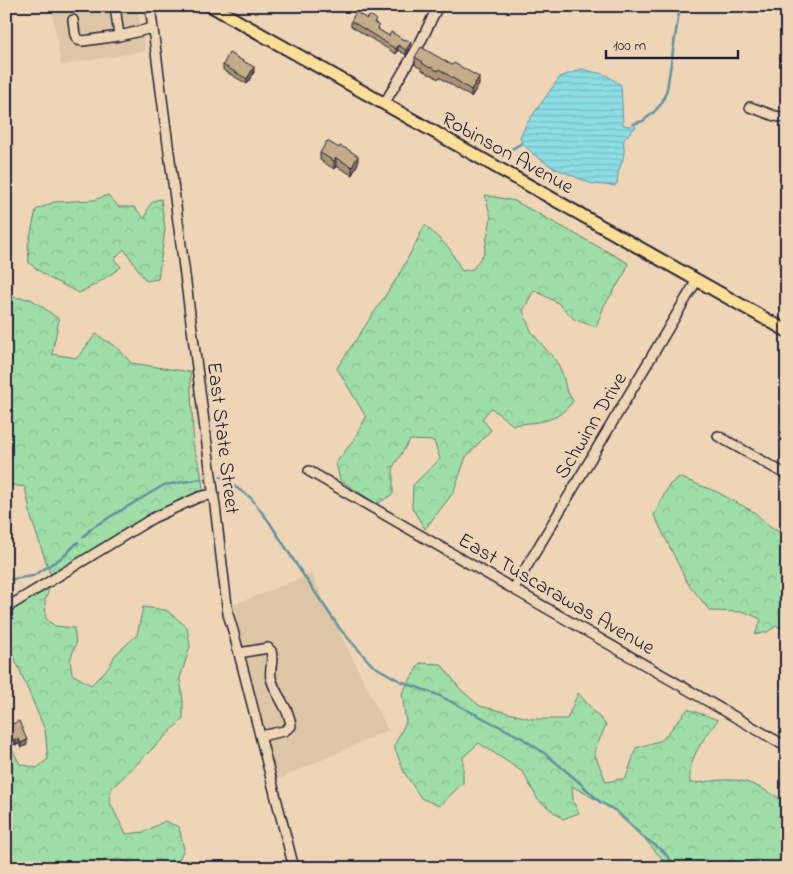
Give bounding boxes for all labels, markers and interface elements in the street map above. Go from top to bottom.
scale bar [606,28,738,60]
text: 100 m [613,35,646,57]
street label: Robinson Avenue [435,105,579,203]
street label: East State Street [198,360,246,516]
street label: Schwinn Drive [548,366,636,485]
street label: East Tuscarawas Avenue [452,526,660,664]

